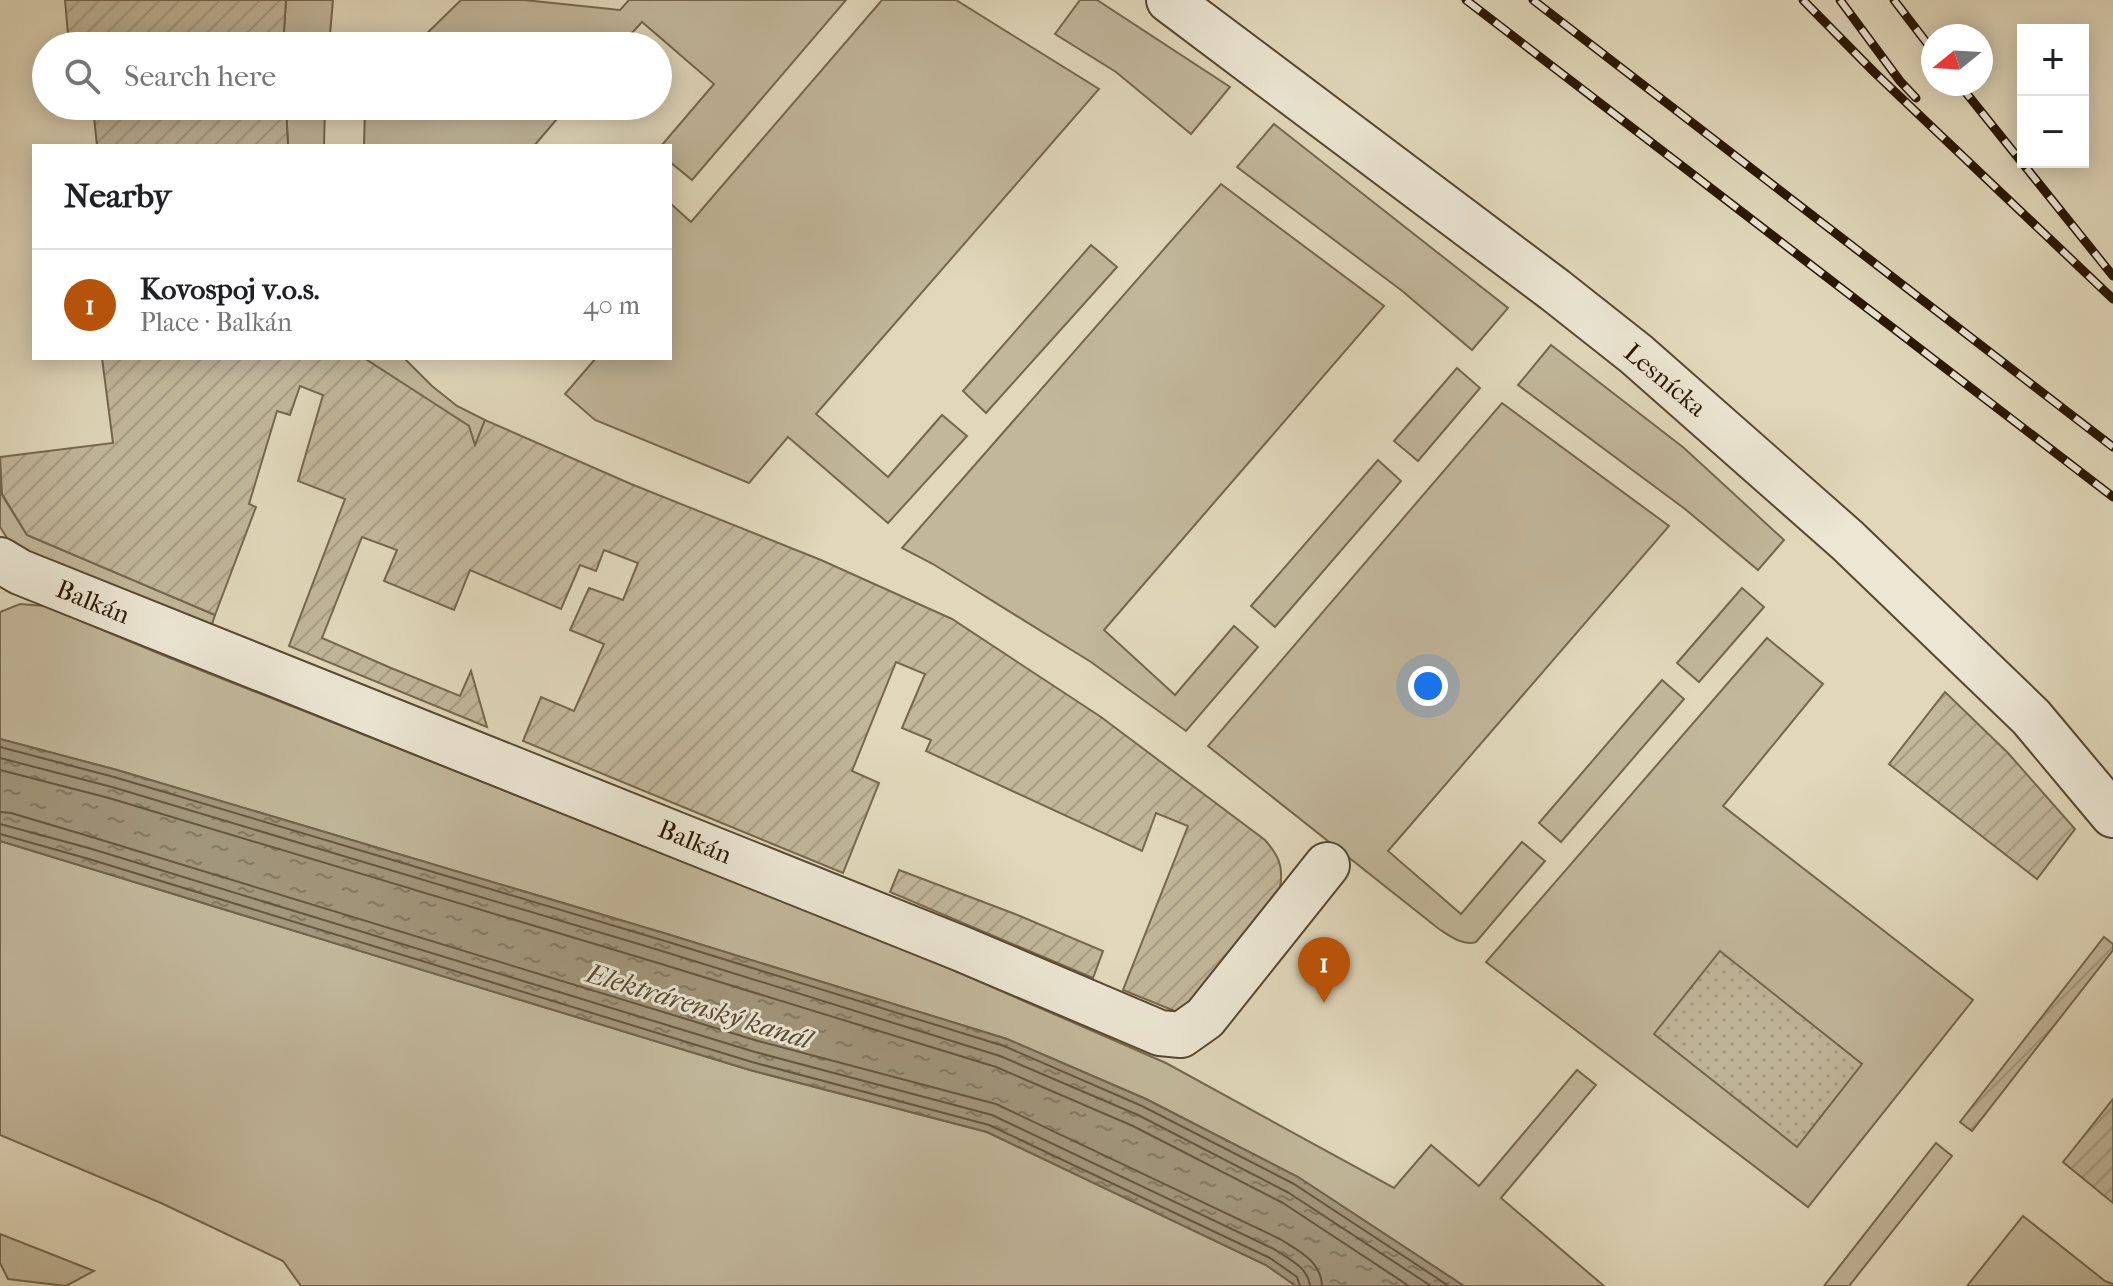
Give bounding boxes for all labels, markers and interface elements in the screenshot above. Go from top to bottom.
north arrow [1921,24,1993,96]
map controls [2017,24,2089,168]
button: + [2017,24,2089,96]
search box [32,32,672,120]
icon: search [60,54,104,98]
text: Search here [124,59,276,94]
button: − [2017,96,2089,168]
text: Nearby [64,176,171,216]
text: Kovospoj v.o.s. [140,272,320,307]
text: 1 [85,290,95,321]
text: 40 m [583,290,640,321]
text: Place · Balkán [140,307,292,338]
street label: Lesnícka [1618,337,1713,424]
street label: Balkán [52,573,134,631]
your location [1408,666,1448,706]
street label: Balkán [654,813,736,871]
pin: 1 [1298,937,1350,1003]
water label: Elektrárenský kanál [581,955,819,1057]

